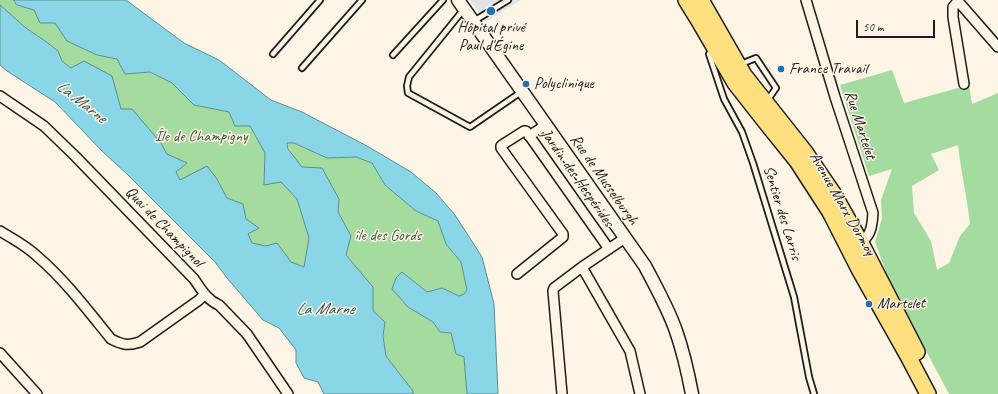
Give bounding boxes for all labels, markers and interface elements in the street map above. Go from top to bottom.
marker: Hôpital privé Paul d'Égine [485,5,497,17]
scale bar [858,12,937,38]
place label: Hôpital privé Paul d'Égine [457,18,525,56]
text: 50 m [863,19,883,35]
place label: France Travail [789,59,867,79]
marker: France Travail [776,64,786,74]
place label: Polyclinique [534,74,594,94]
water label: La Marne [52,76,110,128]
marker: Polyclinique [521,79,531,89]
street label: Rue Martelet [840,88,880,162]
street label: Jardin des Hespérides [536,125,618,231]
park label: Île de Champigny [155,127,247,147]
street label: Rue de Musselburgh [566,131,642,229]
street label: Avenue Marx Dormoy [805,149,879,259]
street label: Sentier des Larris [759,164,805,262]
street label: Quai de Champignol [121,183,207,271]
park label: île des Gords [355,226,421,246]
place label: Martelet [877,294,925,314]
marker: Martelet [864,299,874,309]
water label: La Marne [296,300,354,320]

